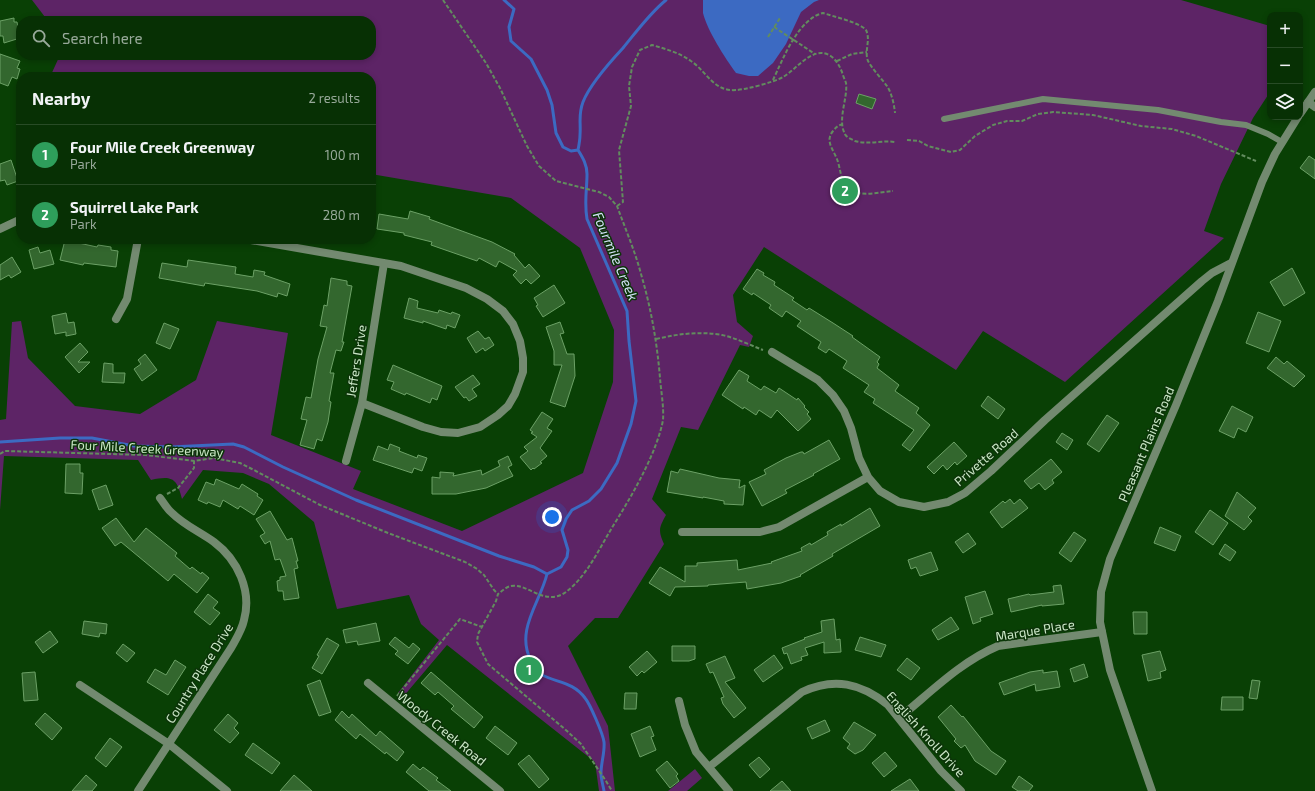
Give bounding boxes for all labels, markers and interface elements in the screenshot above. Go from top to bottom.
map controls [1267,12,1303,120]
button: + [1267,12,1303,48]
search box [16,16,376,60]
icon: search [30,27,52,49]
text: Search here [62,29,143,47]
button: − [1267,48,1303,84]
button: layers [1267,84,1303,120]
text: Nearby [32,88,90,108]
text: 2 results [308,90,360,106]
text: Four Mile Creek Greenway [70,138,255,156]
text: 1 [42,147,48,163]
text: 100 m [325,147,360,163]
text: Park [70,156,97,172]
pin: 2 [832,176,858,206]
text: Squirrel Lake Park [70,198,199,216]
text: 2 [41,207,49,223]
text: 280 m [323,207,360,223]
water label: Fourmile Creek [590,209,642,303]
text: Park [70,216,97,232]
street label: Jeffers Drive [342,324,370,398]
street label: Pleasant Plains Road [1114,384,1178,504]
street label: Privette Road [951,425,1021,489]
street label: Four Mile Creek Greenway [70,436,224,460]
your location [542,507,562,527]
street label: Marque Place [994,616,1076,644]
street label: Country Place Drive [162,620,236,726]
pin: 1 [516,655,542,685]
street label: Woody Creek Road [394,687,490,769]
street label: English Knoll Drive [883,688,969,780]

